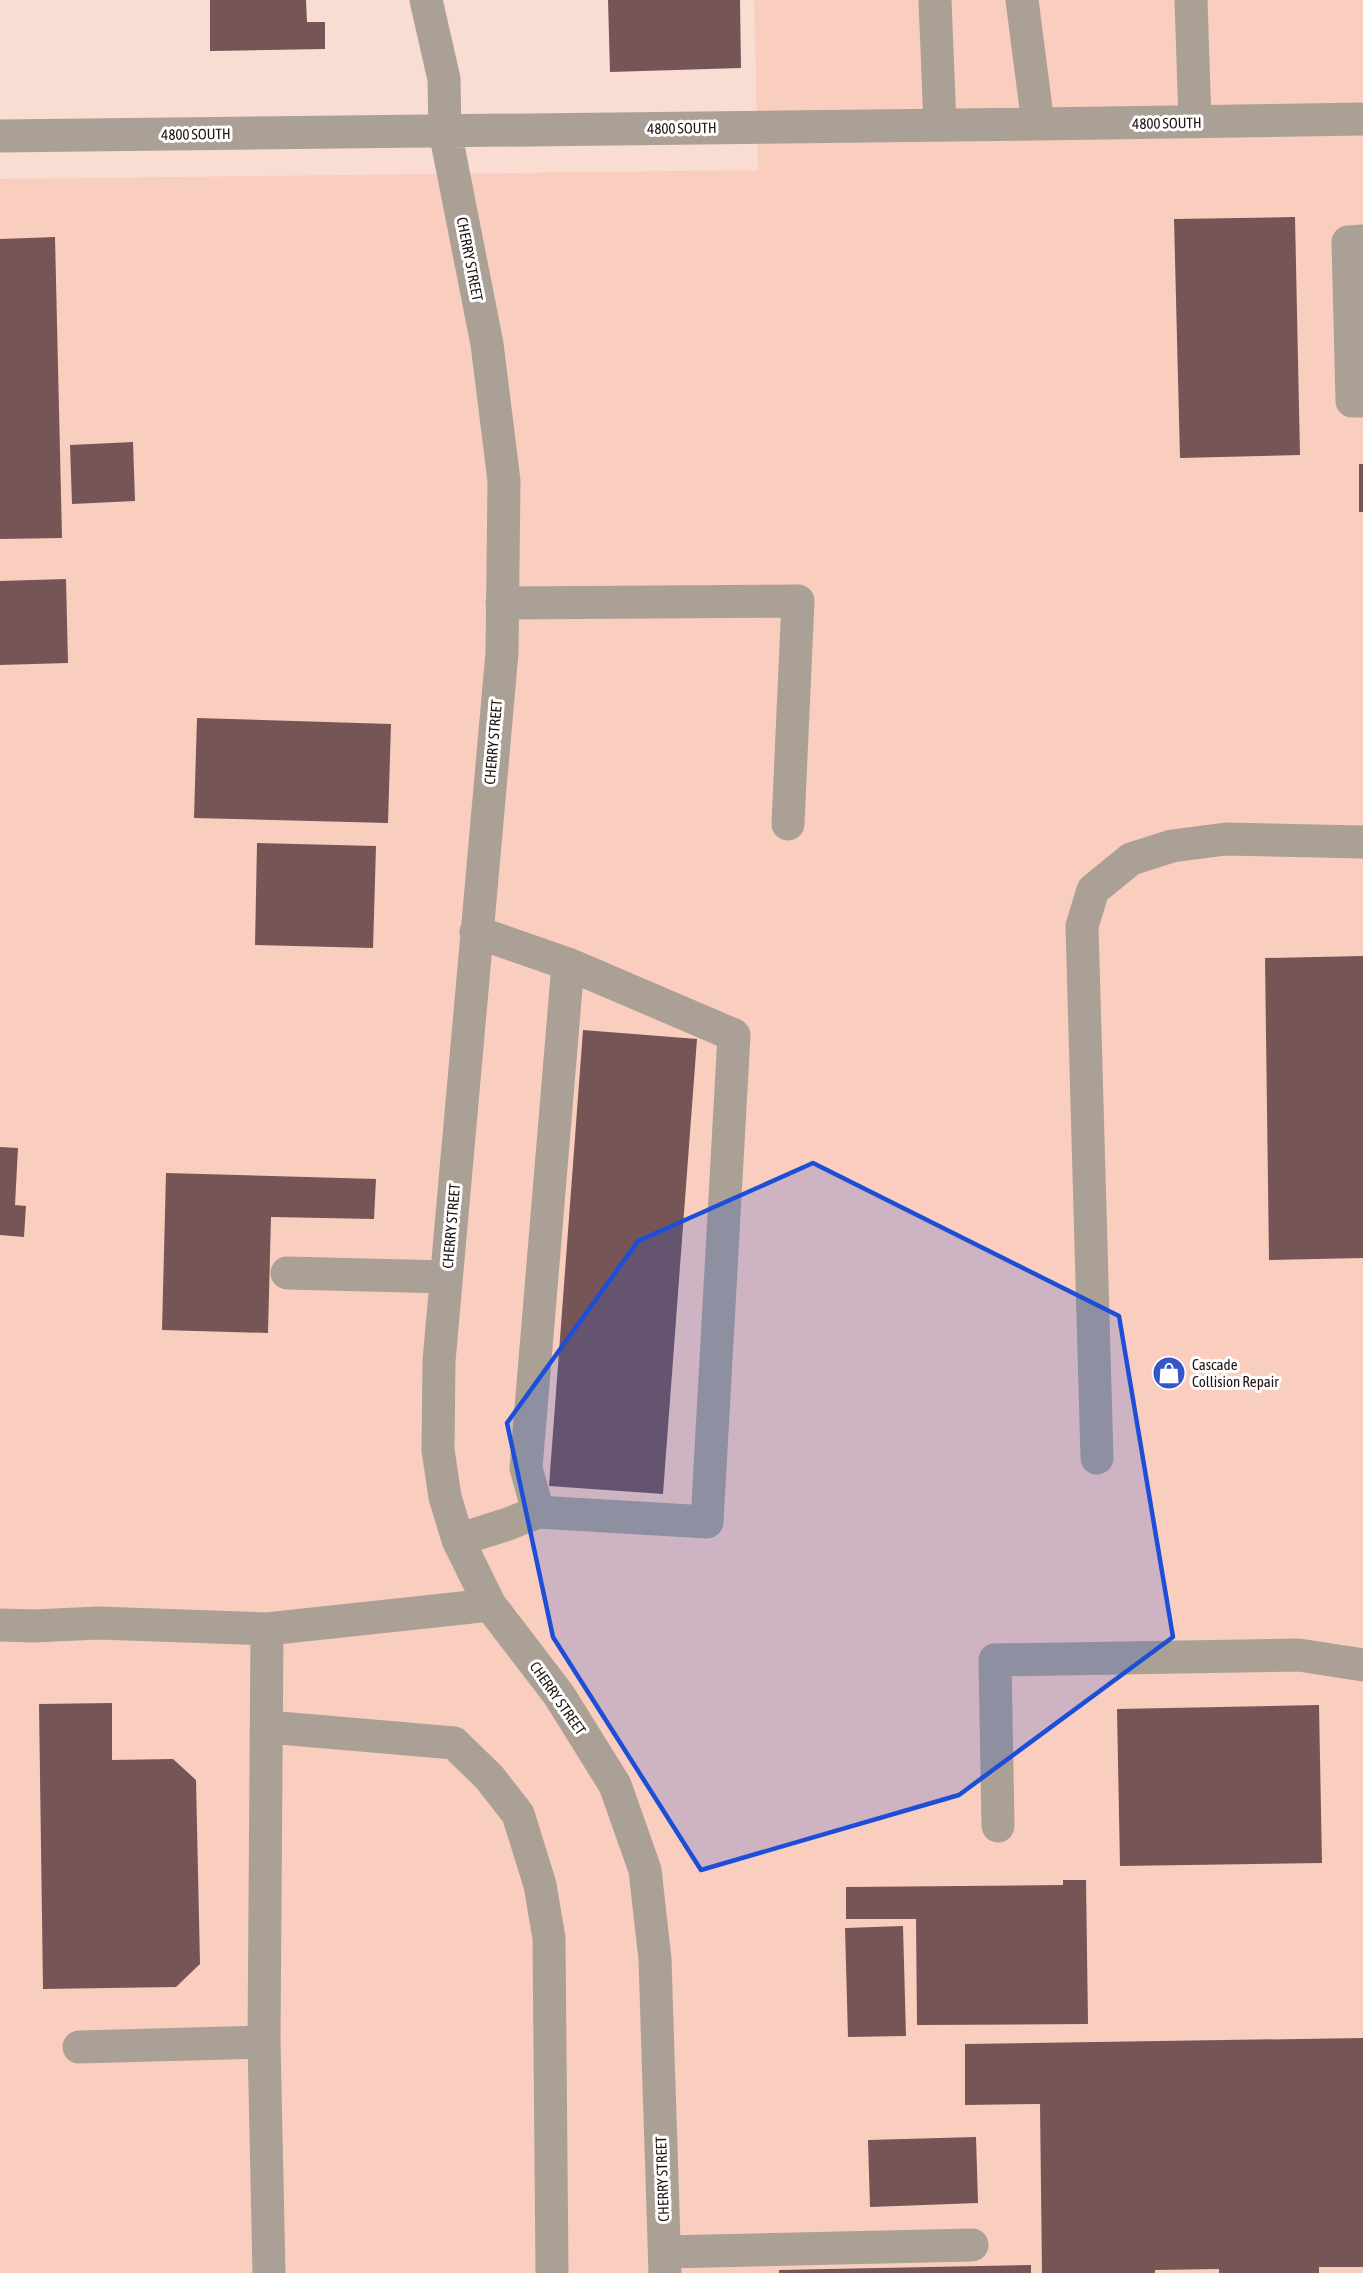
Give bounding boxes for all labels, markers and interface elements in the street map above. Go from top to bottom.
street label: 4800 SOUTH [1132,114,1202,132]
street label: 4800 SOUTH [647,119,717,137]
street label: 4800 SOUTH [161,125,231,143]
street label: CHERRY STREET [454,216,487,303]
street label: CHERRY STREET [481,698,505,785]
street label: CHERRY STREET [439,1182,463,1269]
shop icon: Cascade Collision Repair [1151,1355,1187,1391]
place label: Cascade Collision Repair [1192,1356,1279,1390]
street label: CHERRY STREET [527,1658,590,1738]
street label: CHERRY STREET [652,2136,672,2222]

